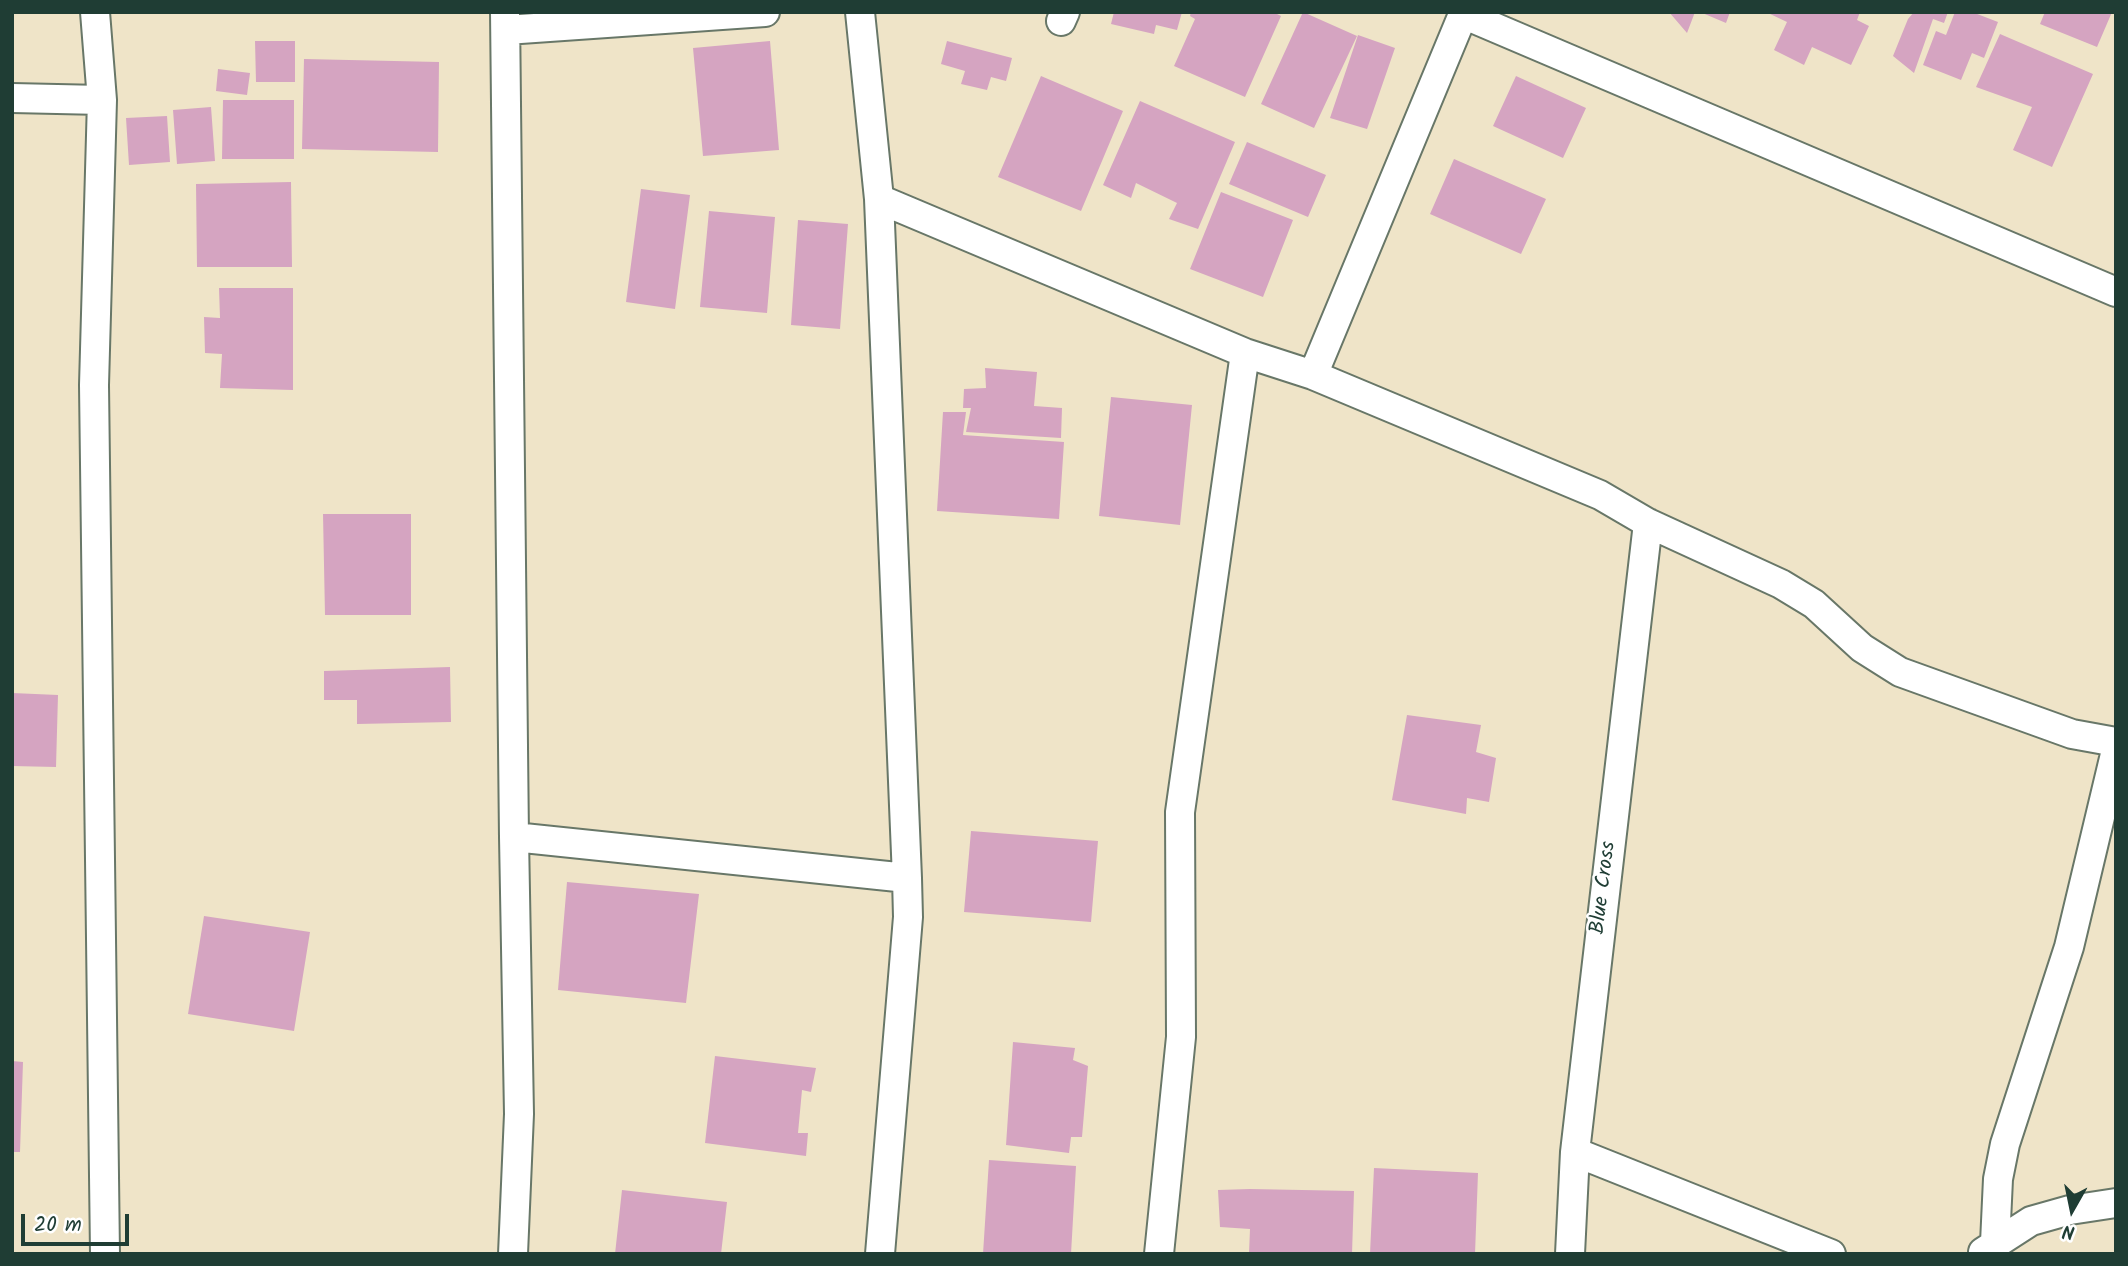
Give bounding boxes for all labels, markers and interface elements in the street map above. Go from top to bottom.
street label: Blue Cross [1587,840,1623,936]
north arrow [2037,1175,2107,1245]
scale bar [24,1200,133,1244]
text: 20 m [34,1209,82,1242]
text: N [2060,1215,2077,1246]

